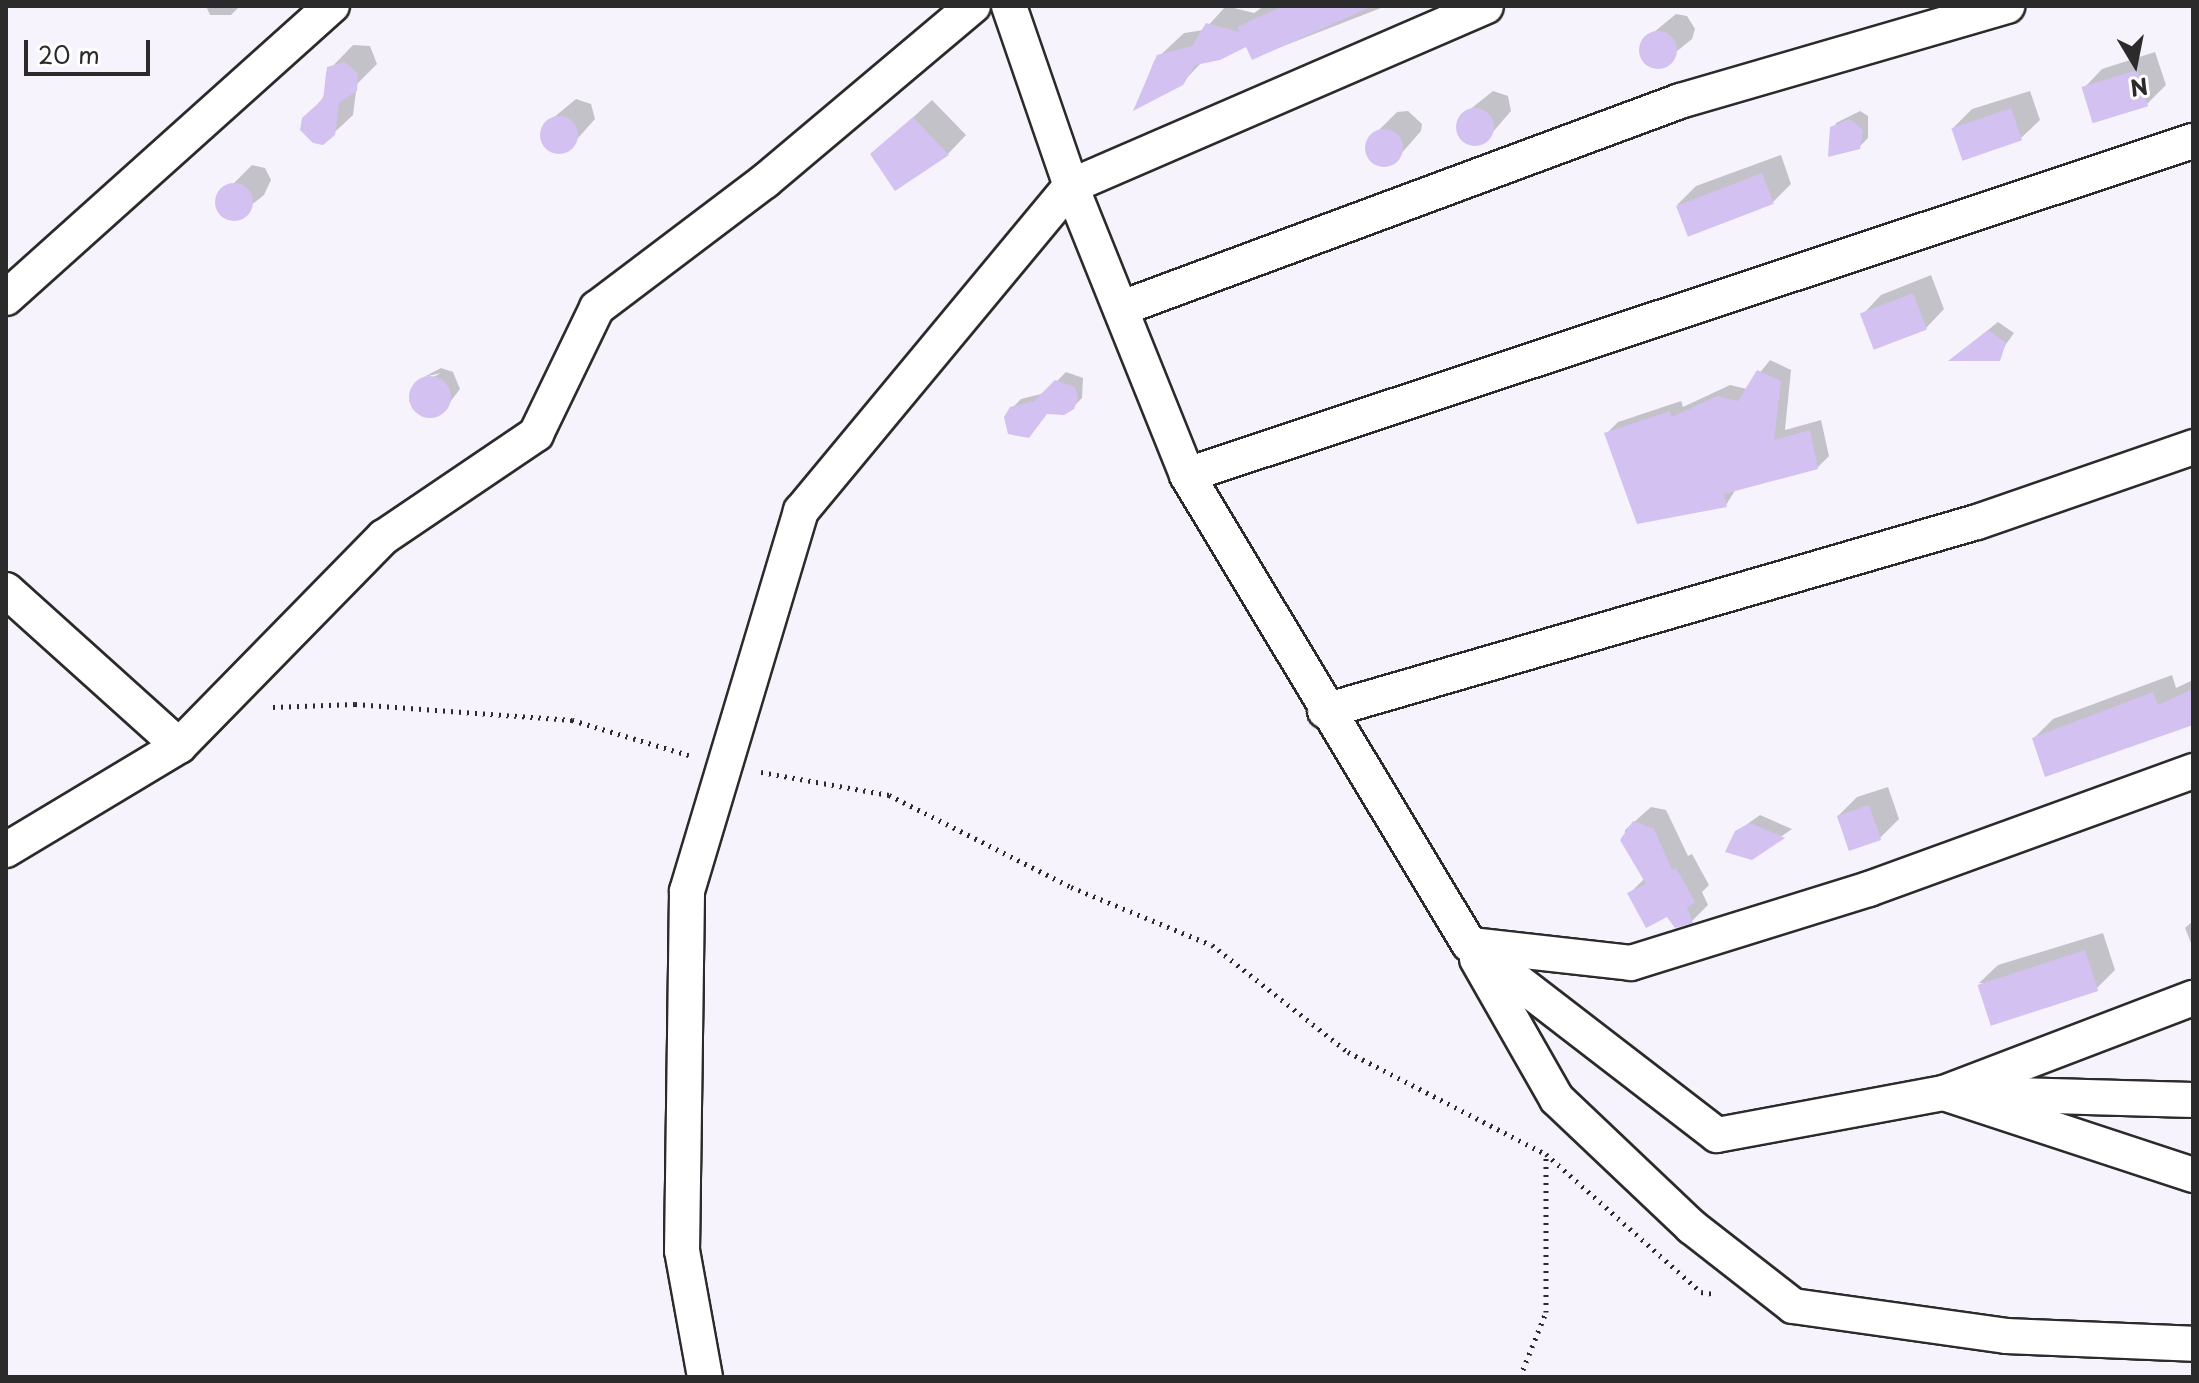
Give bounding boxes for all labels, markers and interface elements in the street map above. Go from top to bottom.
scale bar [28,24,154,74]
north arrow [2095,24,2175,104]
text: 20 m [38,36,100,72]
text: N [2128,70,2151,106]

